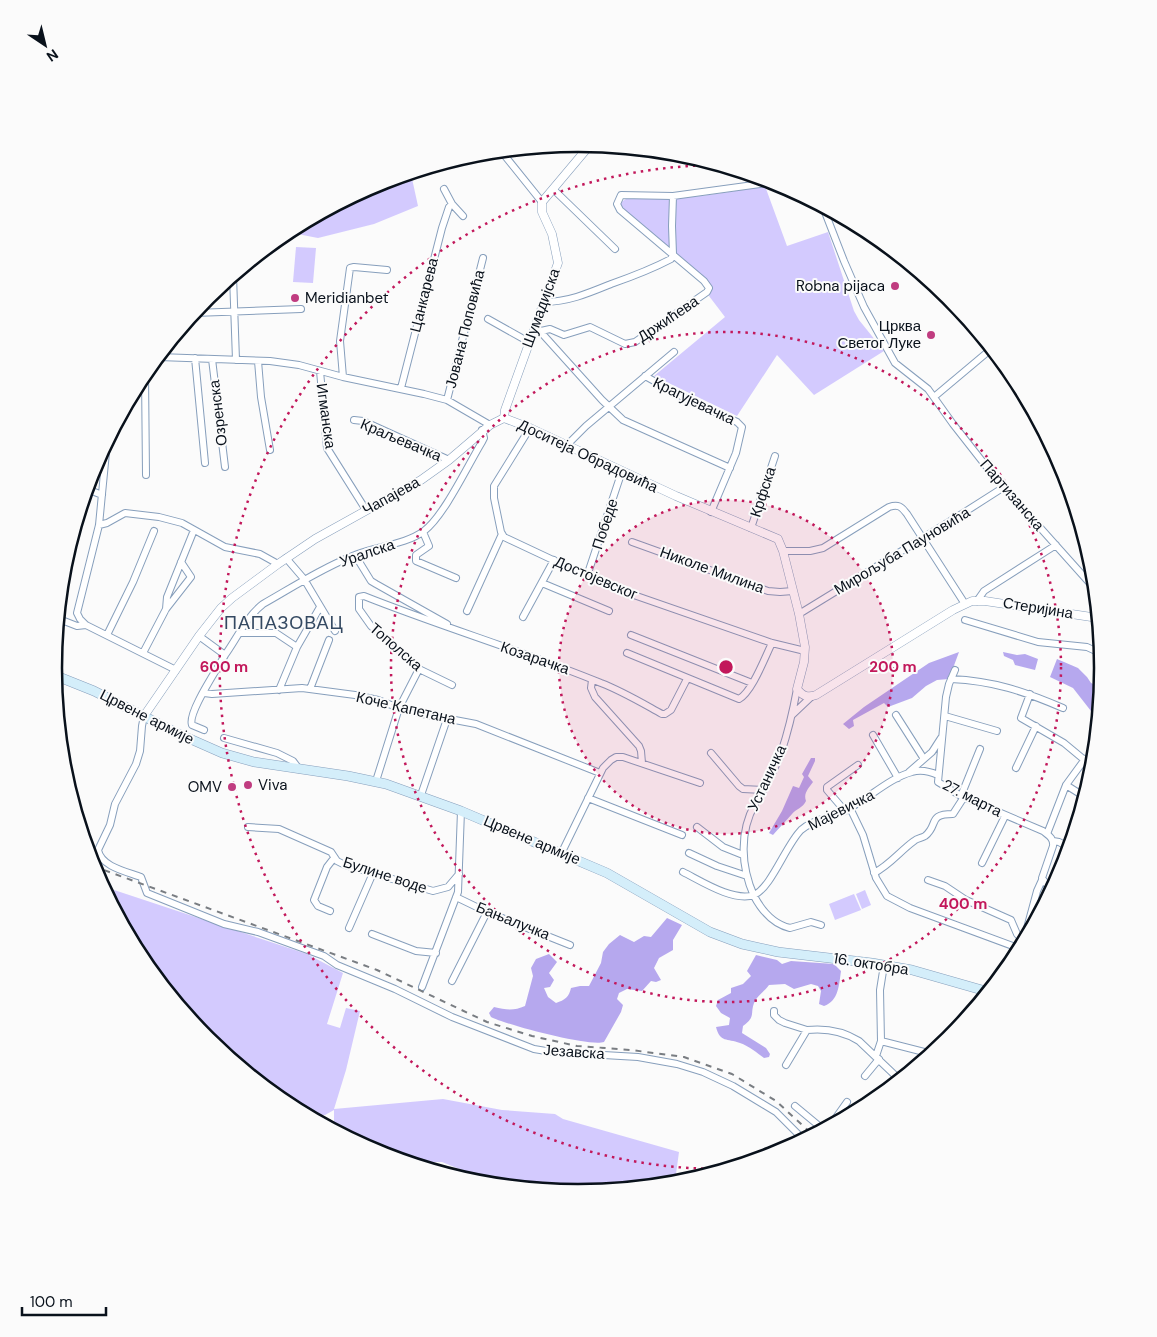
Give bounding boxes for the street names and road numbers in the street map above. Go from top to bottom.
street label: Цанкарева [405,255,443,334]
street label: Шумадијска [517,265,565,350]
street label: Јована Поповића [441,267,490,390]
street label: Држићева [633,291,703,347]
street label: Крагујевачка [650,373,739,430]
street label: Озренска [204,378,232,447]
street label: Игманска [312,382,341,451]
street label: Краљевачка [357,414,445,466]
street label: Доситеја Обрадовића [515,415,662,498]
street label: Партизанска [975,455,1049,535]
street label: Крфска [745,463,781,520]
street label: Чапајева [359,472,424,520]
street label: Победе [587,496,623,552]
street label: Мирољуба Пауновића [830,502,974,600]
street label: Уралска [337,534,398,572]
street label: Николе Милина [657,542,768,598]
street label: Достојевског [551,551,641,605]
street label: Стеријина [1001,593,1075,624]
street label: Тополска [365,618,427,676]
street label: Козарачка [498,637,573,679]
street label: Црвене армије [96,685,198,749]
street label: Коче Капетана [354,687,458,729]
street label: Устаничка [743,741,791,814]
street label: 27. марта [939,775,1006,822]
street label: Мајевичка [804,784,878,835]
street label: Црвене армије [481,811,583,869]
street label: Булине воде [340,852,430,898]
street label: Бањалучка [473,897,554,945]
street label: 16. октобра [832,948,911,980]
street label: Језавска [543,1040,606,1064]

